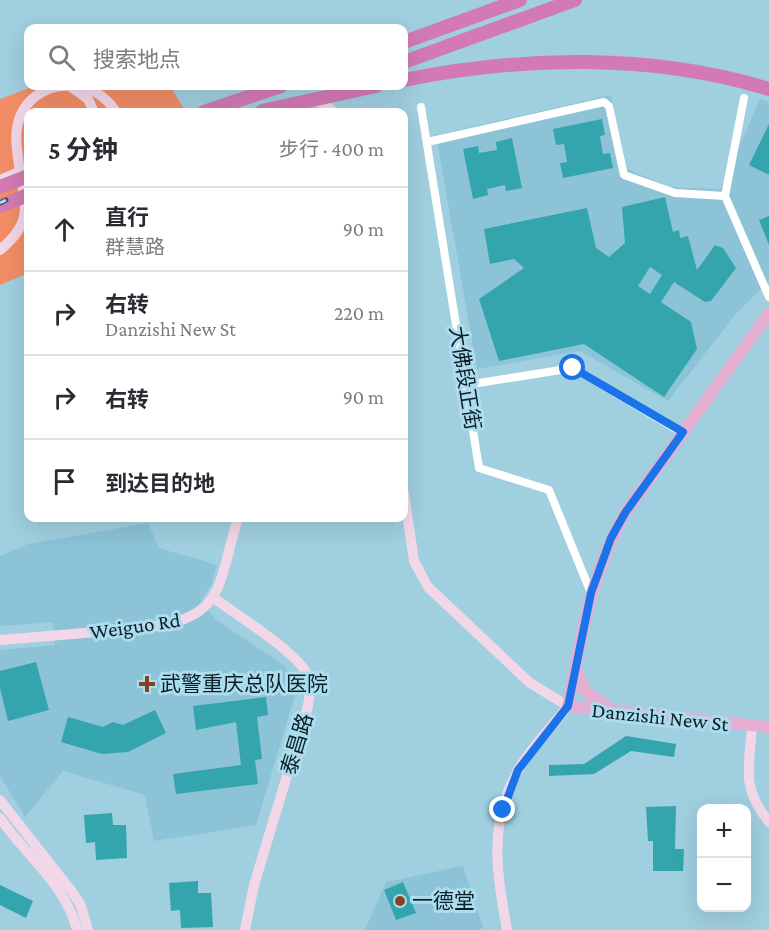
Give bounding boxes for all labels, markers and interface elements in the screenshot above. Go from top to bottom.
search box [24,24,408,90]
icon: search [45,41,78,74]
text: 搜索地点 [93,47,181,72]
text: 5 分钟 [48,136,118,165]
text: 步行 · 400 m [279,138,384,160]
text: 直行 [105,205,149,230]
icon: ahead [48,213,81,246]
text: 90 m [343,218,384,240]
text: 群慧路 [105,236,165,258]
text: 右转 [105,292,149,317]
icon: right [48,297,81,330]
text: 220 m [334,302,384,324]
text: Danzishi New St [105,318,236,340]
street label: 大佛段正街 [445,324,485,432]
route start [559,354,585,380]
icon: right [48,381,81,414]
text: 90 m [343,386,384,408]
text: 右转 [105,387,149,412]
icon: arrive [48,465,81,498]
text: 到达目的地 [105,471,215,496]
street label: Weiguo Rd [88,608,182,644]
place label: 武警重庆总队医院 [160,672,328,696]
marker: 武警重庆总队医院 [138,675,156,693]
street label: Danzishi New St [590,698,731,736]
street label: 泰昌路 [276,710,318,778]
route end [489,796,515,822]
map controls [697,804,751,912]
button: + [697,804,751,858]
button: − [697,858,751,912]
place label: 一德堂 [412,889,475,913]
marker: 一德堂 [393,894,407,908]

